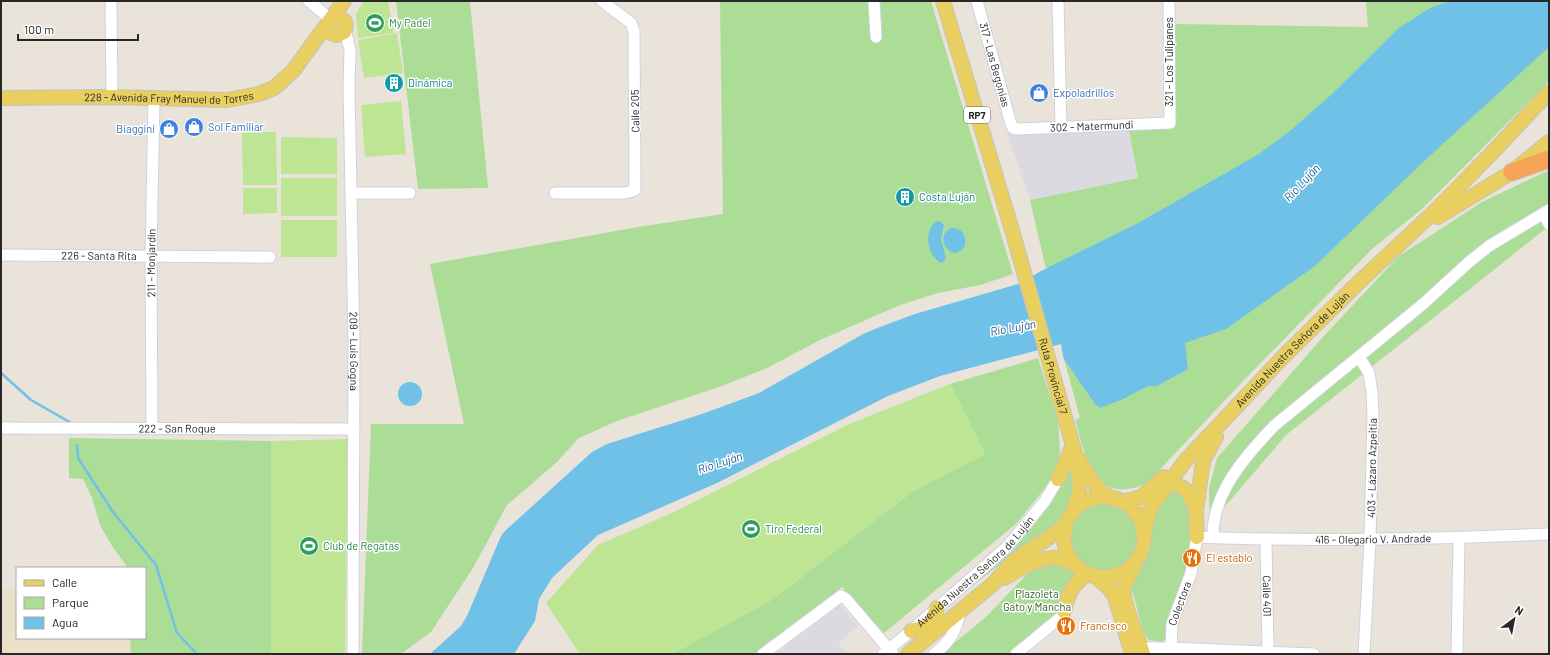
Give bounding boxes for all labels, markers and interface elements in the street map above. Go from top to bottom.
sports icon: My Padel [364,12,386,34]
scale bar [18,16,138,42]
place label: My Padel [389,16,431,29]
street label: 321 - Los Tulipanes [1162,17,1175,107]
street label: 317 - Las Begonias [977,21,1013,108]
text: 100 m [24,22,54,36]
building icon: Dinámica [383,72,405,94]
place label: Dinámica [408,76,452,89]
shop icon: Expoladrillos [1028,82,1050,104]
place label: Expoladrillos [1053,86,1114,99]
street label: 228 - Avenida Fray Manuel de Torres [84,88,254,106]
street label: Calle 205 [628,89,641,133]
road number: RP7 [964,107,990,123]
shop icon: Sol Familiar [183,116,205,138]
street label: 302 - Matermundi [1050,117,1134,134]
shop icon: Biaggini [158,118,180,140]
place label: Sol Familiar [208,120,264,133]
place label: Biaggini [116,122,155,135]
water label: Río Luján [1280,161,1322,204]
building icon: Costa Luján [894,186,916,208]
place label: Costa Luján [919,190,975,203]
street label: 211 - Monjardín [144,228,158,297]
street label: 226 - Santa Rita [61,248,137,262]
street label: Avenida Nuestra Señora de Luján [1232,288,1352,409]
street label: 209 - Luis Gogna [347,312,361,391]
water label: Río Luján [989,316,1037,338]
street label: Ruta Provincial 7 [1037,336,1071,416]
street label: 403 - Lázaro Azpeitia [1364,418,1379,518]
street label: 222 - San Roque [138,421,216,435]
water label: Río Luján [696,448,744,476]
street label: Avenida Nuestra Señora de Luján [913,513,1036,629]
sports icon: Tiro Federal [740,518,762,540]
place label: Tiro Federal [765,522,822,535]
street label: 416 - Olegario V. Andrade [1315,531,1431,546]
sports icon: Club de Regatas [298,535,320,557]
place label: Club de Regatas [323,539,399,552]
restaurant icon: El establo [1181,547,1203,569]
place label: El establo [1206,551,1253,564]
legend [16,567,146,639]
text: Calle [52,575,77,589]
street label: Calle 401 [1261,575,1274,617]
street label: Colectora [1165,579,1193,627]
park label: Plazoleta Gato y Mancha [1003,587,1071,613]
text: Parque [52,595,89,609]
north arrow [1494,599,1534,639]
text: N [1513,603,1526,618]
text: Agua [52,615,78,629]
restaurant icon: Francisco [1055,615,1077,637]
place label: Francisco [1080,619,1127,632]

